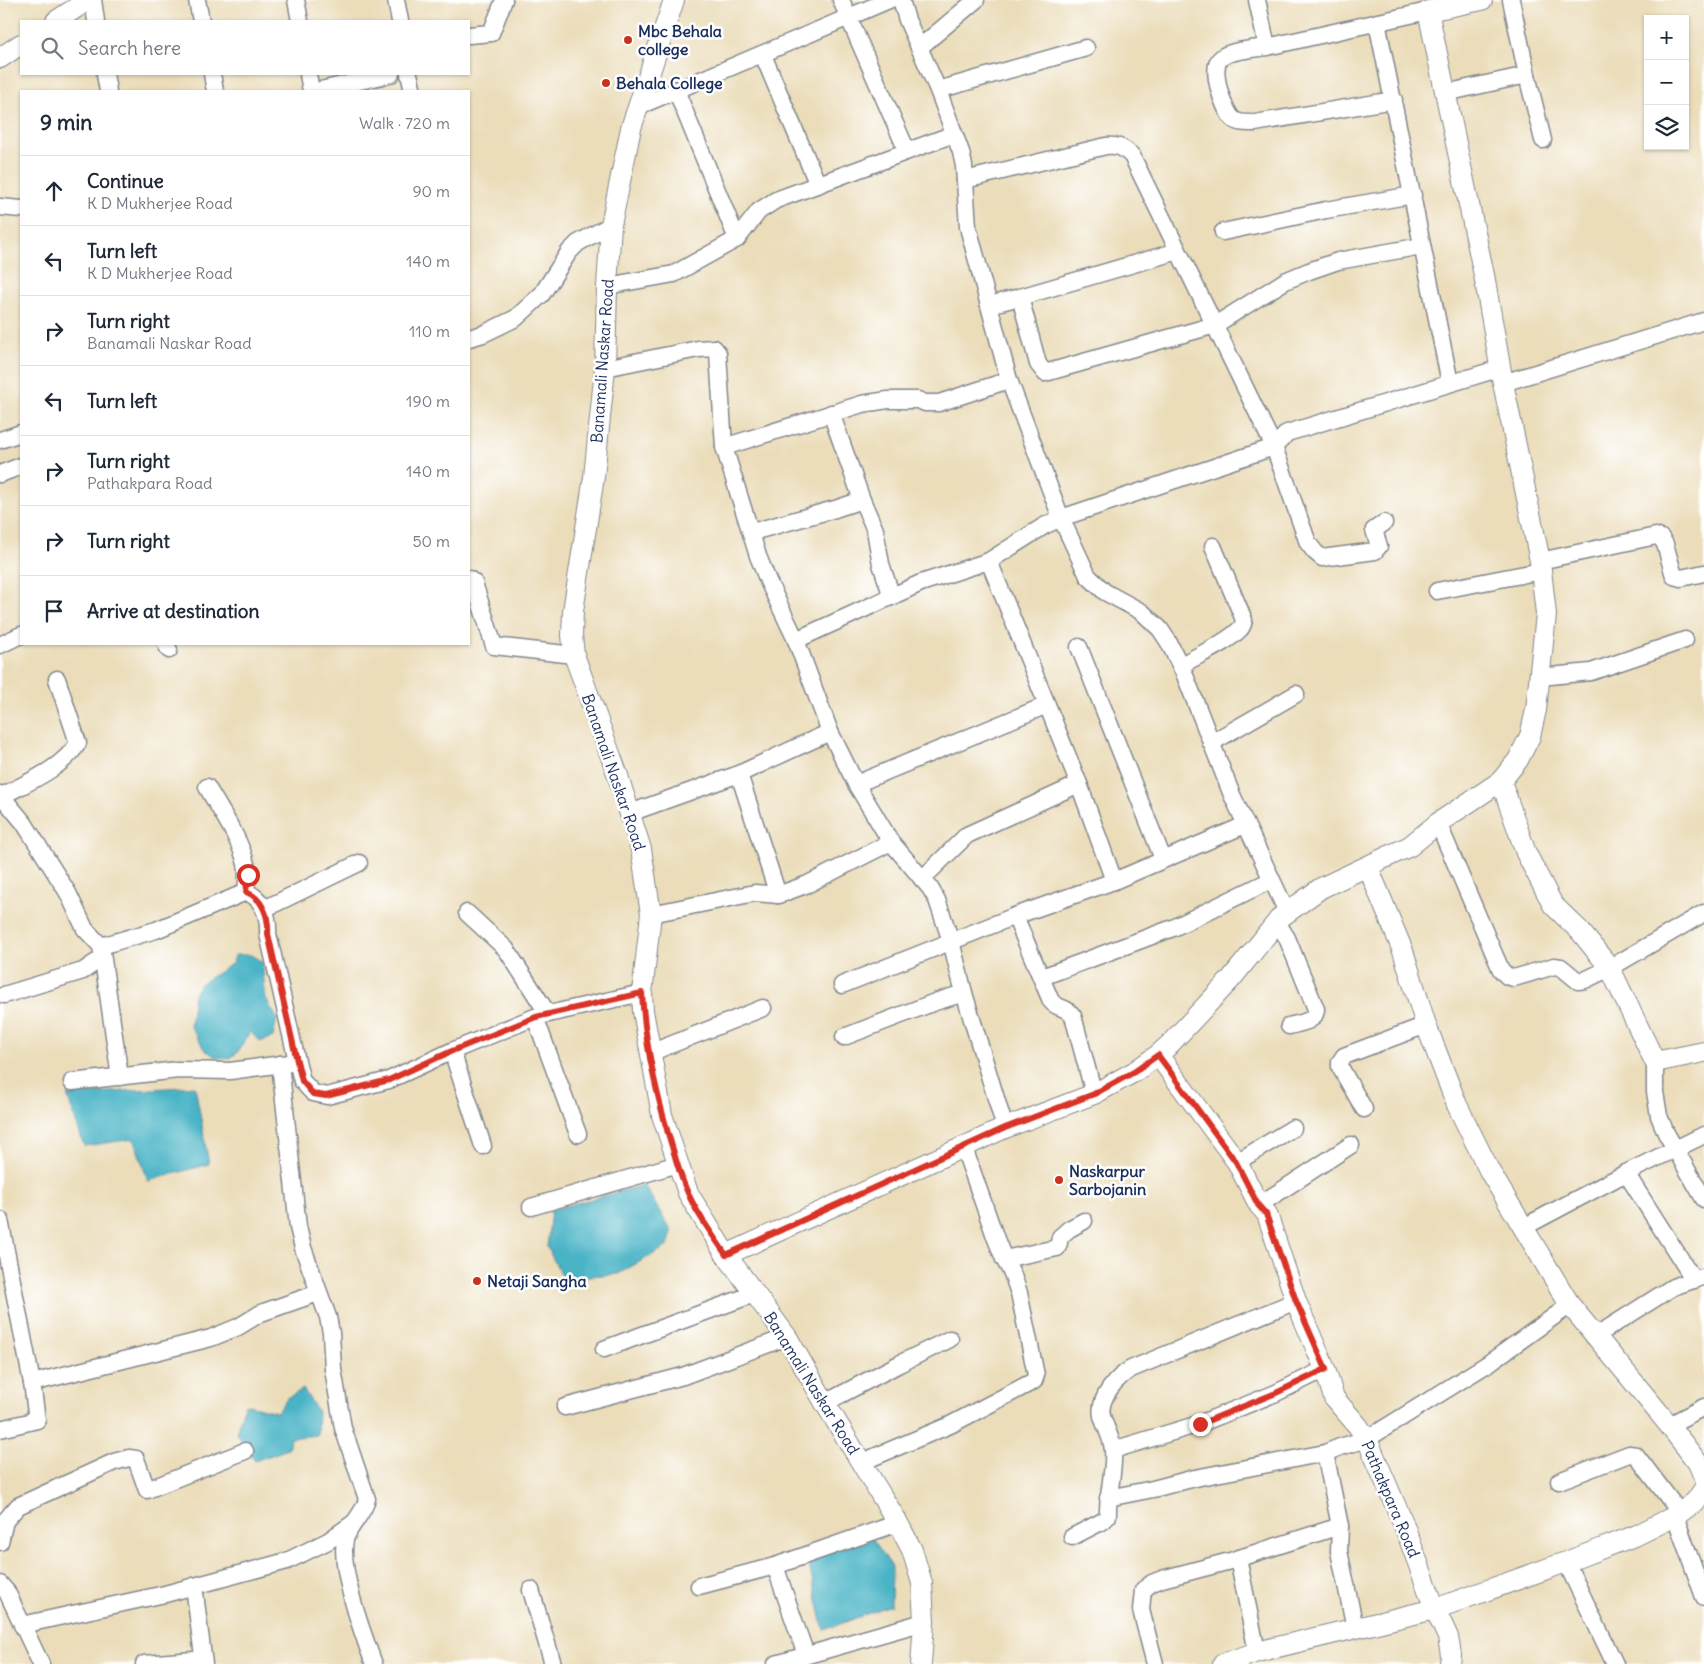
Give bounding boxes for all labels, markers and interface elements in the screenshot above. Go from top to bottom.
map controls [1644,15,1689,150]
button: + [1644,15,1689,60]
search box [20,20,470,75]
place label: Mbc Behala college [638,21,722,60]
icon: search [38,34,66,62]
marker: Mbc Behala college [622,34,634,46]
text: Search here [78,36,181,60]
button: − [1644,60,1689,105]
place label: Behala College [616,73,723,94]
marker: Behala College [600,77,612,89]
button: layers [1644,105,1689,150]
text: 9 min [40,109,92,136]
text: Walk · 720 m [359,113,450,133]
text: Continue [87,169,164,193]
icon: ahead [40,177,68,205]
text: 90 m [412,181,450,201]
text: K D Mukherjee Road [87,193,233,213]
text: Turn left [87,239,157,263]
icon: left [40,247,68,275]
text: 140 m [406,251,450,271]
text: K D Mukherjee Road [87,263,233,283]
street label: Banamali Naskar Road [586,278,618,444]
text: Turn right [87,309,170,333]
icon: right [40,317,68,345]
text: 110 m [409,321,450,341]
text: Banamali Naskar Road [87,333,252,353]
icon: left [40,387,68,415]
text: Turn left [87,389,157,413]
text: 190 m [406,391,450,411]
text: Turn right [87,449,170,473]
icon: right [40,457,68,485]
text: 140 m [406,461,450,481]
text: Pathakpara Road [87,473,212,493]
icon: right [40,527,68,555]
text: Turn right [87,529,170,553]
text: 50 m [412,531,450,551]
icon: arrive [40,597,68,625]
text: Arrive at destination [87,599,260,623]
street label: Banamali Naskar Road [578,691,650,853]
route start [237,864,260,887]
place label: Naskarpur Sarbojanin [1069,1161,1146,1199]
marker: Naskarpur Sarbojanin [1053,1174,1065,1186]
place label: Netaji Sangha [487,1271,587,1292]
marker: Netaji Sangha [471,1275,483,1287]
street label: Banamali Naskar Road [760,1308,864,1458]
route end [1189,1413,1212,1436]
street label: Pathakpara Road [1357,1437,1425,1561]

